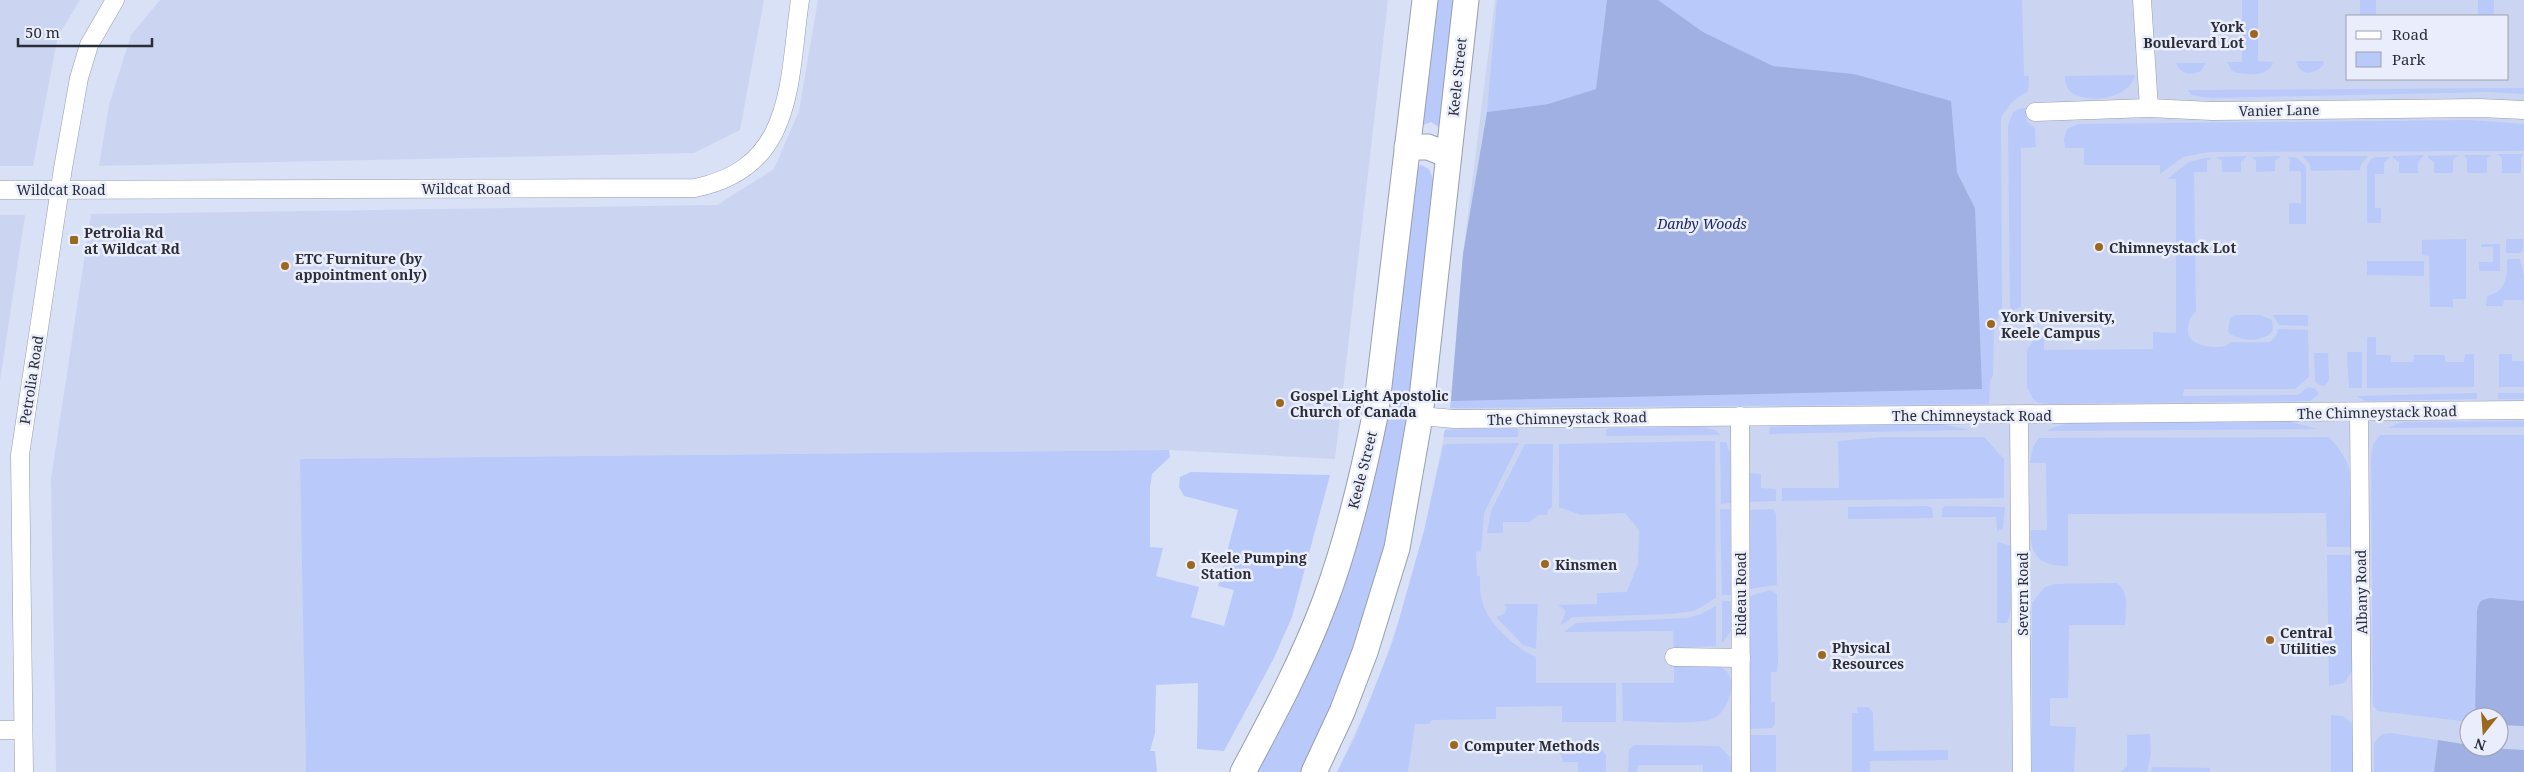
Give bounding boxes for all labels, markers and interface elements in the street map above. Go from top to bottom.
scale bar [18,15,151,47]
legend [2346,15,2509,80]
place label: York Boulevard Lot [2143,17,2244,52]
text: 50 m [25,22,60,42]
text: Road [2392,24,2428,44]
marker: York Boulevard Lot [2248,28,2260,40]
street label: Keele Street [1443,37,1471,117]
text: Park [2392,49,2426,69]
street label: Vanier Lane [2238,100,2320,120]
street label: Wildcat Road [421,179,511,198]
street label: Wildcat Road [16,180,106,199]
park label: Danby Woods [1656,214,1747,233]
place label: Petrolia Rd at Wildcat Rd [84,223,180,258]
marker: Petrolia Rd at Wildcat Rd [68,234,80,246]
place label: Chimneystack Lot [2109,238,2236,257]
marker: Chimneystack Lot [2093,241,2105,253]
place label: ETC Furniture (by appointment only) [295,249,427,284]
marker: ETC Furniture (by appointment only) [279,260,291,272]
place label: York University, Keele Campus [2001,307,2115,342]
marker: York University, Keele Campus [1985,318,1997,330]
street label: Petrolia Road [15,334,47,426]
place label: Gospel Light Apostolic Church of Canada [1290,386,1449,421]
marker: Gospel Light Apostolic Church of Canada [1274,397,1286,409]
street label: The Chimneystack Road [2297,401,2457,423]
street label: The Chimneystack Road [1892,406,2052,425]
street label: The Chimneystack Road [1487,407,1647,429]
street label: Keele Street [1343,429,1381,511]
place label: Keele Pumping Station [1201,548,1307,583]
street label: Albany Road [2351,549,2371,635]
street label: Rideau Road [1731,552,1750,636]
street label: Severn Road [2013,552,2032,636]
place label: Kinsmen [1555,555,1617,574]
marker: Kinsmen [1539,558,1551,570]
marker: Keele Pumping Station [1185,559,1197,571]
place label: Central Utilities [2280,623,2337,658]
marker: Central Utilities [2264,634,2276,646]
place label: Physical Resources [1832,638,1904,673]
marker: Physical Resources [1816,649,1828,661]
north arrow [2459,707,2509,757]
text: N [2472,734,2488,756]
place label: Computer Methods [1464,736,1600,755]
marker: Computer Methods [1448,739,1460,751]

